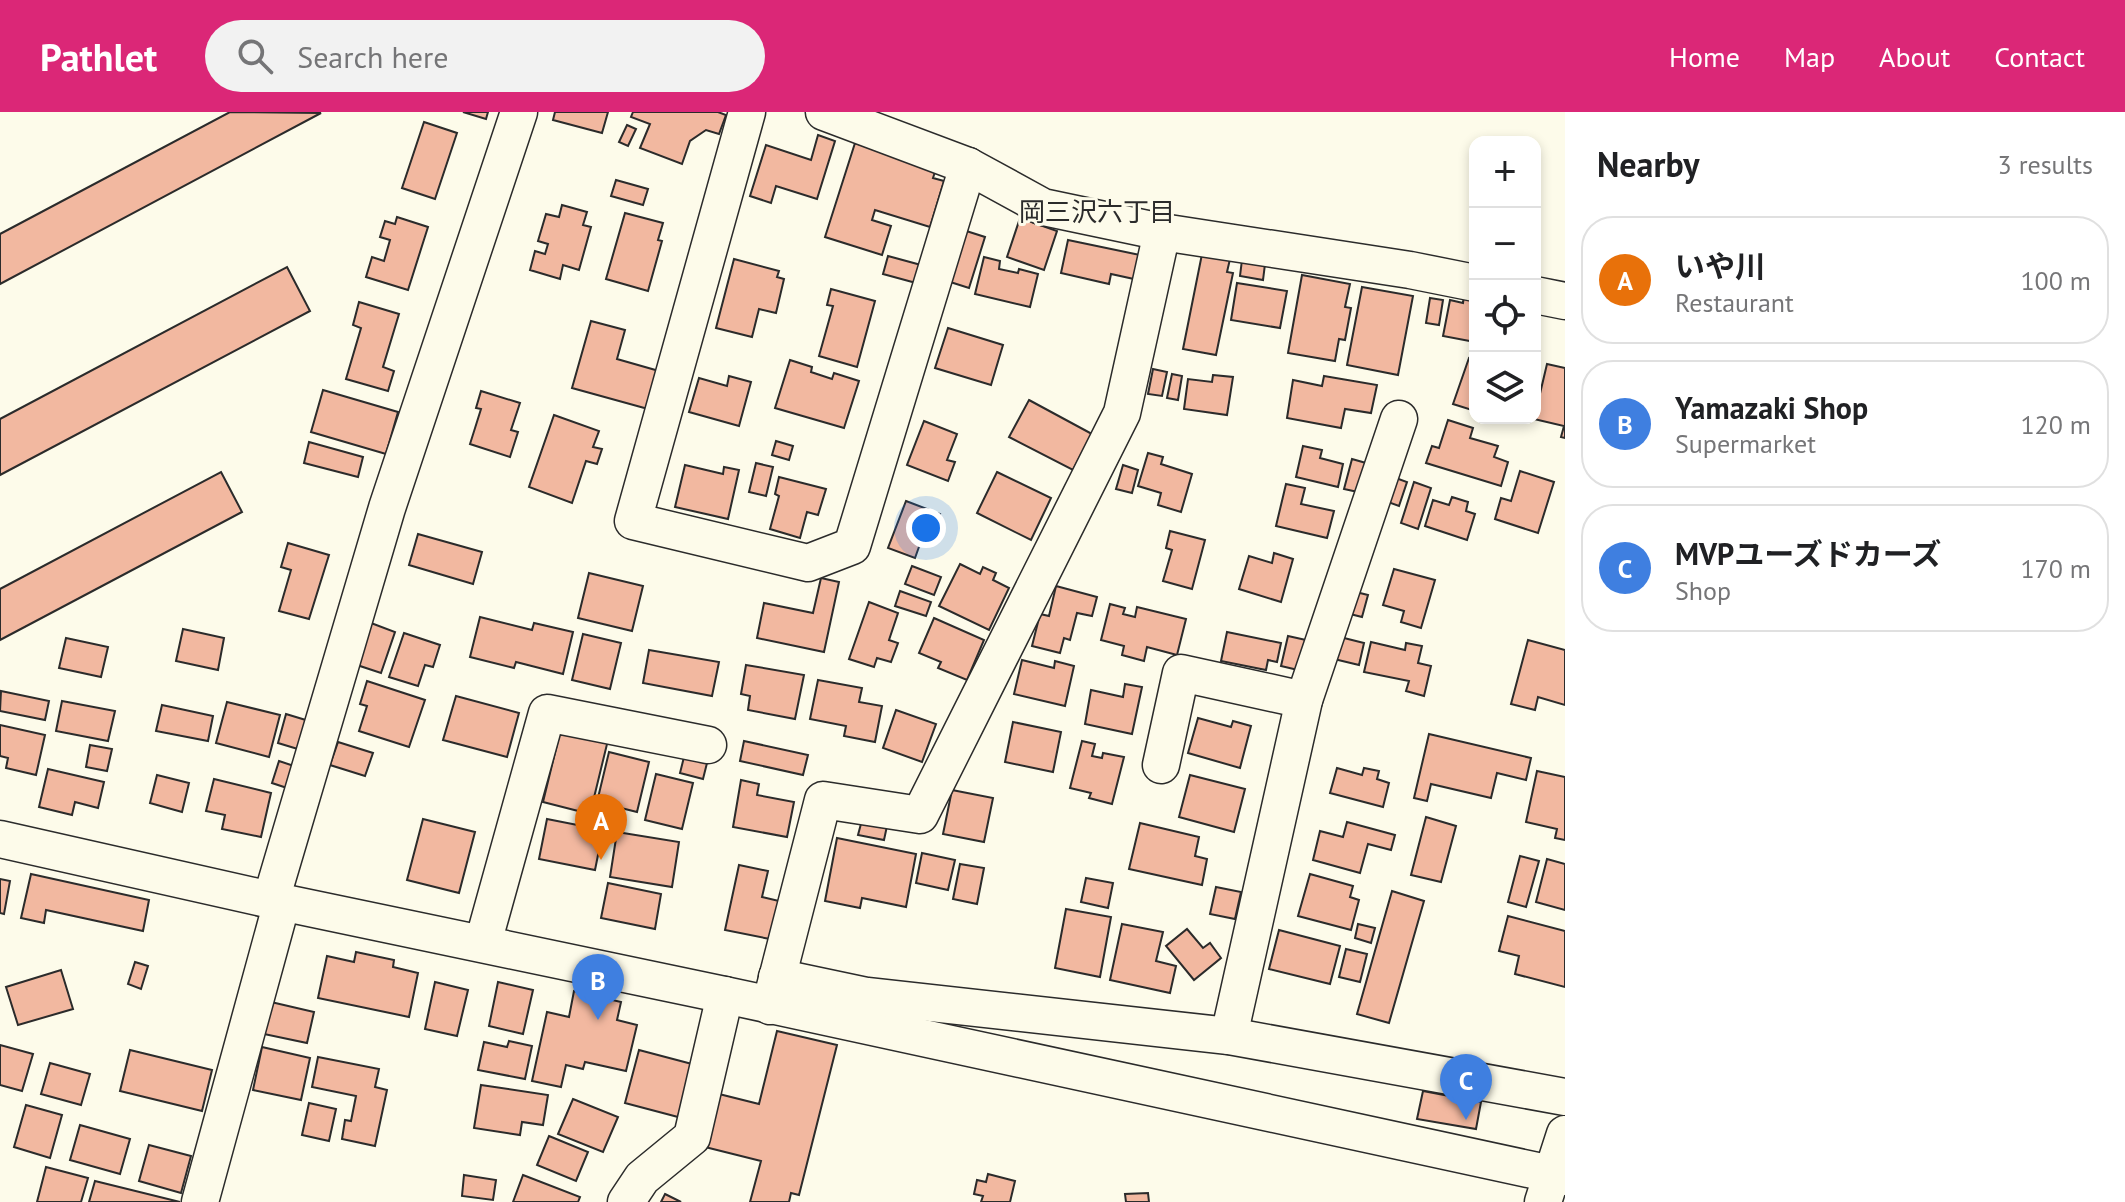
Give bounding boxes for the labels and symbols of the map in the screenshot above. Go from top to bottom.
district label: 岡三沢六丁目 [1019,195,1175,228]
your location [906,508,946,548]
pin: A [575,794,627,860]
pin: B [572,954,624,1020]
pin: C [1440,1054,1492,1120]

